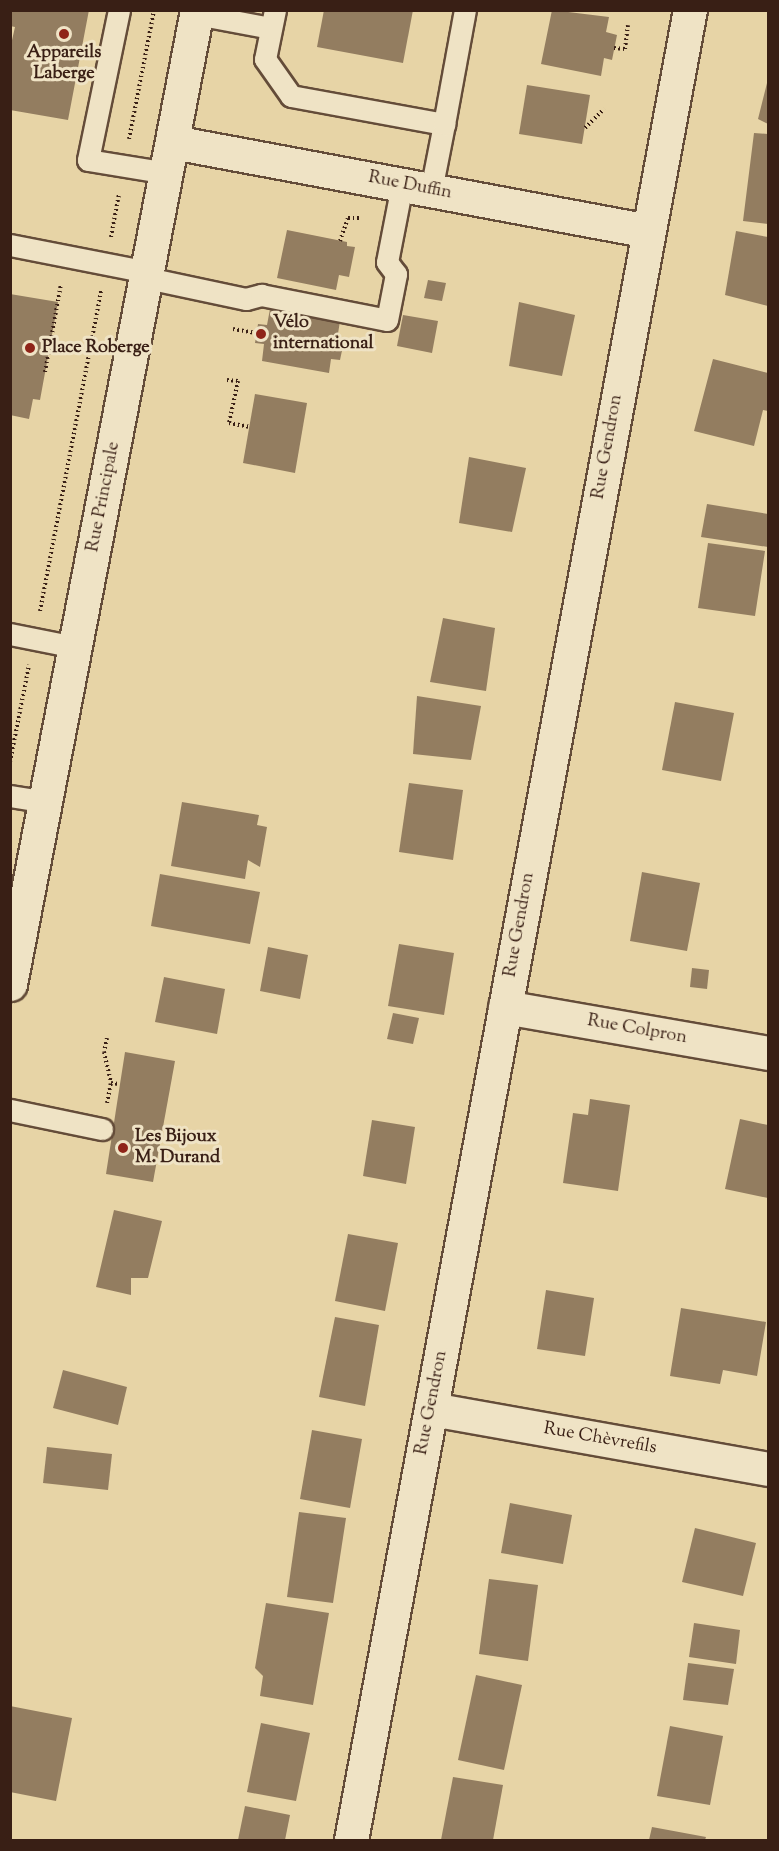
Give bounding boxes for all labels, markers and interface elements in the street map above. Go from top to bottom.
marker: Appareils Laberge [57,27,71,41]
place label: Appareils Laberge [27,43,101,86]
street label: Rue Duffin [366,167,454,205]
place label: Vélo international [273,313,374,356]
marker: Vélo international [254,327,268,341]
place label: Place Roberge [42,337,150,359]
marker: Place Roberge [23,341,37,355]
street label: Rue Gendron [588,393,628,501]
street label: Rue Principale [83,440,125,554]
street label: Rue Gendron [500,871,540,979]
street label: Rue Colpron [585,1011,689,1049]
place label: Les Bijoux M. Durand [135,1127,220,1170]
marker: Les Bijoux M. Durand [116,1141,130,1155]
street label: Rue Gendron [411,1349,453,1457]
street label: Rue Chèvrefils [542,1418,658,1460]

